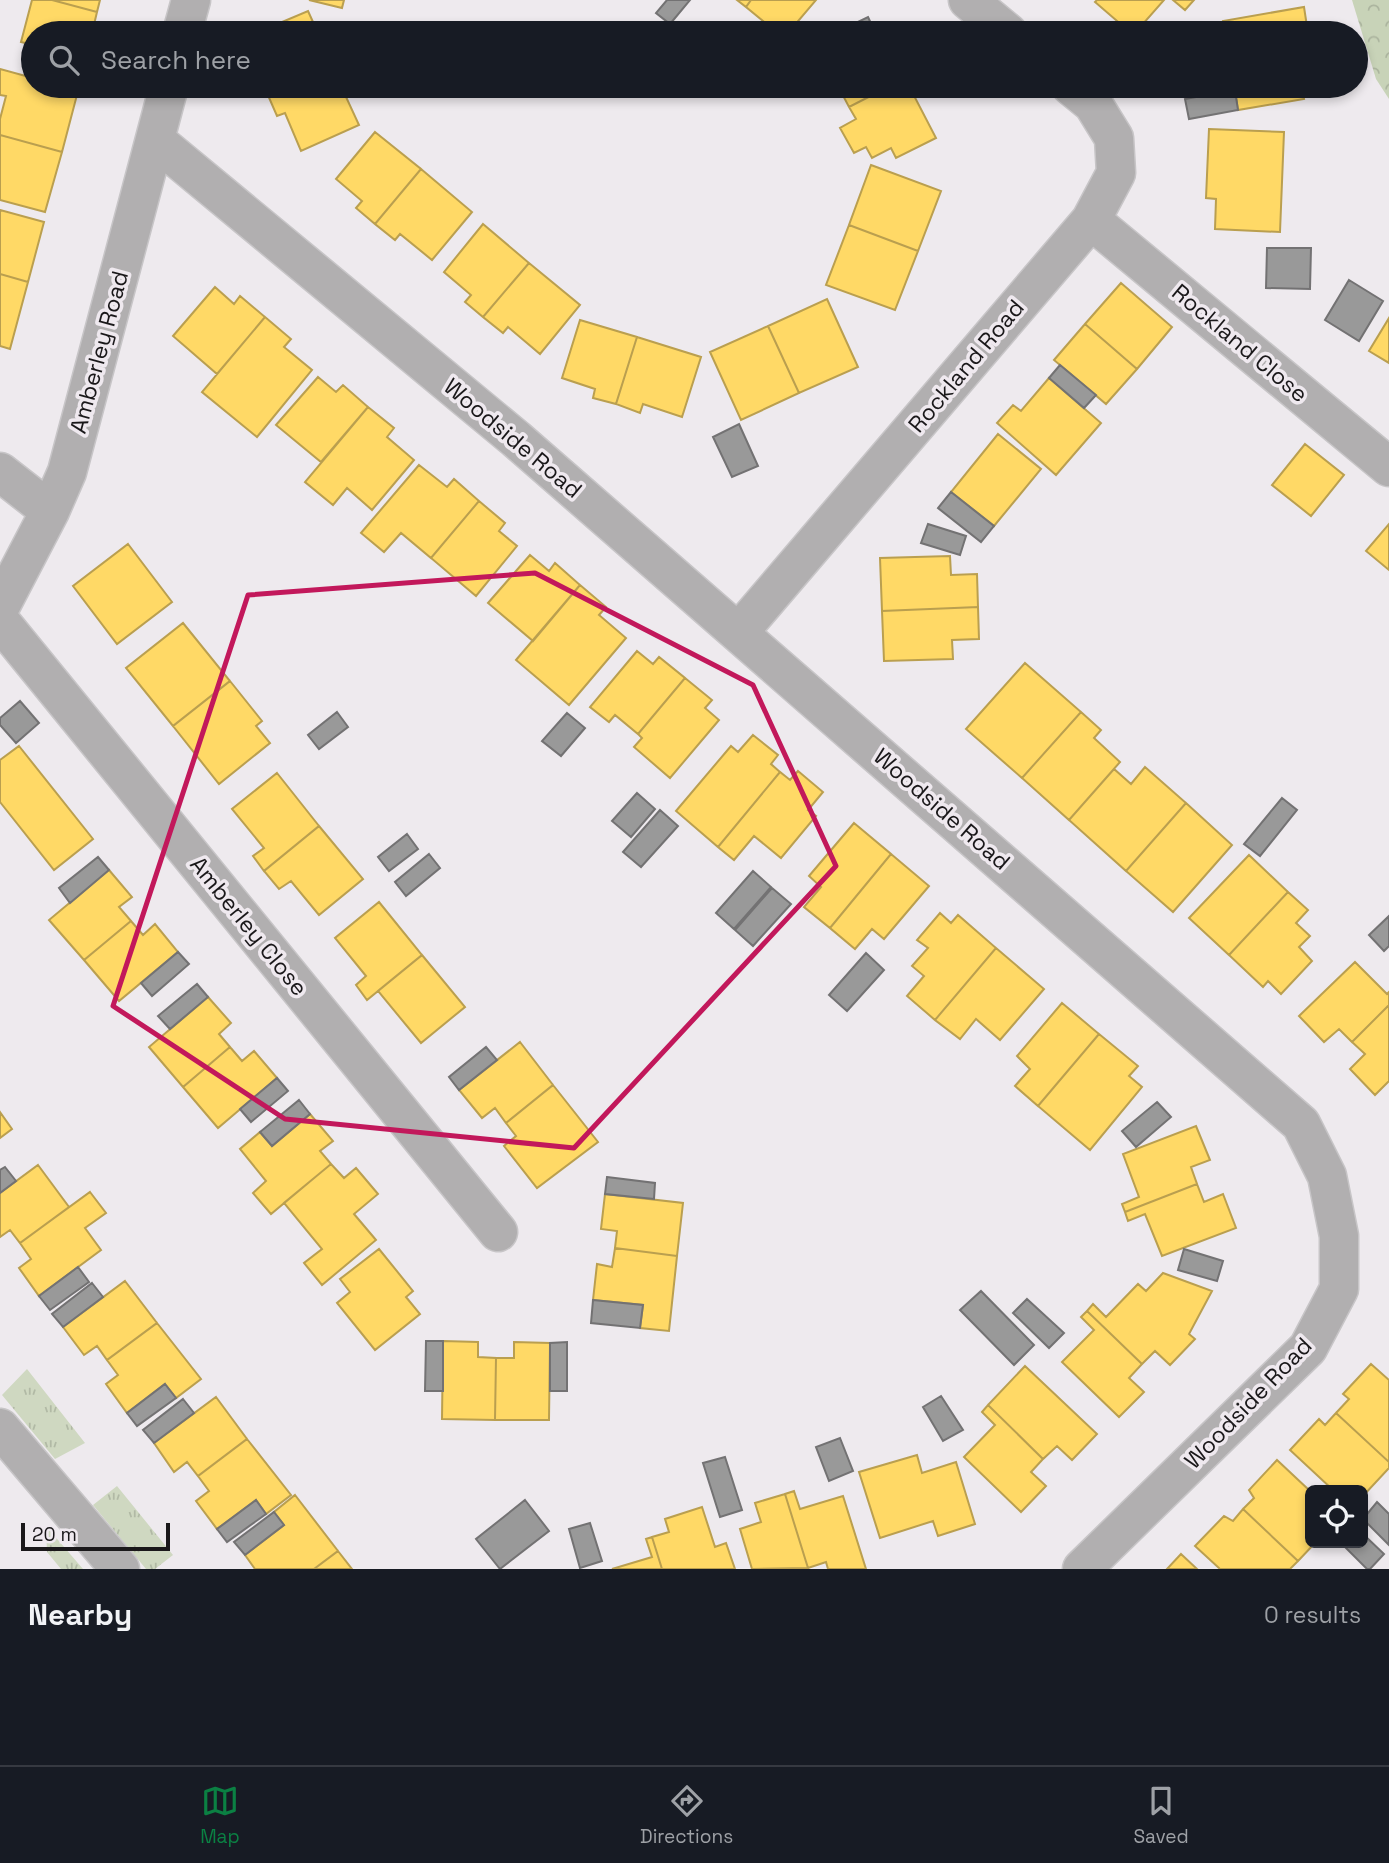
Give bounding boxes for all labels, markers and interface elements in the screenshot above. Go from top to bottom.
search box [21,21,1368,98]
icon: search [45,41,83,79]
text: Search here [101,43,251,77]
street label: Amberley Road [63,267,135,437]
street label: Rockland Close [1166,277,1314,409]
street label: Rockland Road [901,293,1031,439]
street label: Woodside Road [438,371,588,505]
street label: Woodside Road [867,741,1017,877]
street label: Amberley Close [184,850,314,1002]
street label: Woodside Road [1178,1331,1318,1475]
map controls [1305,1485,1368,1548]
button: locate [1305,1485,1368,1548]
scale bar [21,1520,170,1552]
text: 20 m [32,1522,77,1547]
text: Nearby [28,1595,132,1634]
text: 0 results [1264,1600,1361,1630]
tab: Map [200,1782,240,1849]
tab: Directions [640,1782,733,1849]
tab: Saved [1133,1782,1189,1849]

